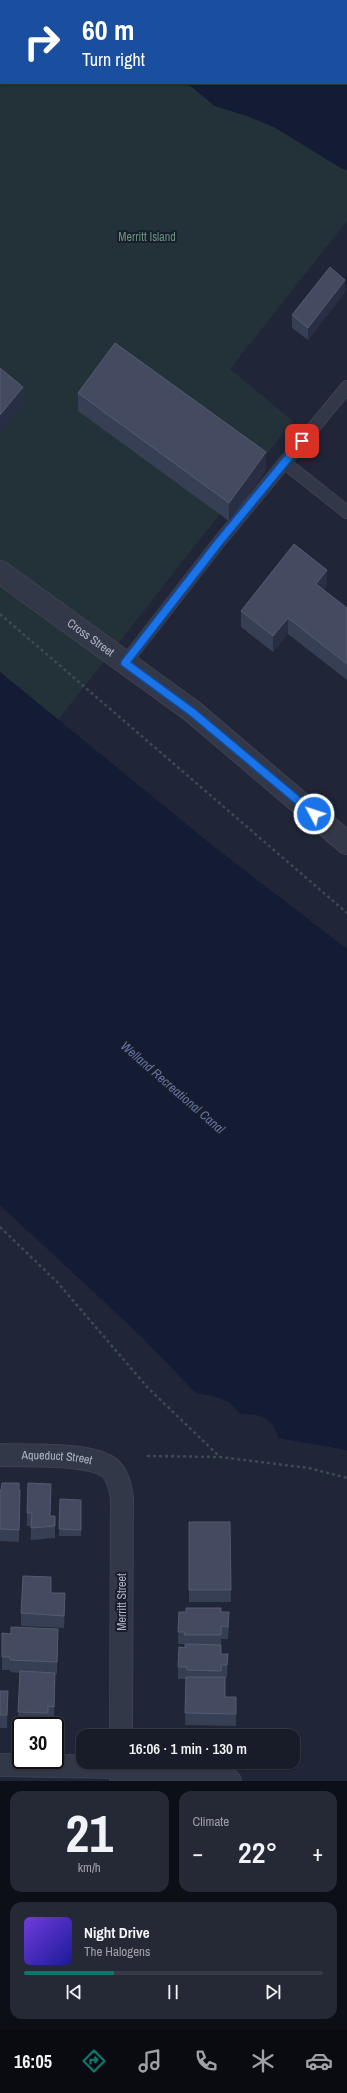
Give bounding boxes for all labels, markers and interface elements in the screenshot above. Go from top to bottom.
text: 60 m [82,11,134,49]
icon: right [16,16,68,68]
text: Turn right [82,47,145,72]
park label: Merritt Island [118,229,176,245]
pin [285,424,319,458]
icon: arrive [291,430,313,452]
street label: Cross Street [64,615,118,660]
position arrow [293,793,335,835]
water label: Welland Recreational Canal [117,1038,229,1138]
street label: Aqueduct Street [21,1447,94,1468]
street label: Merritt Street [114,1573,130,1631]
speed limit sign: 30 [12,1717,64,1769]
text: 16:06 · 1 min · 130 m [129,1738,247,1759]
text: 21 [66,1798,113,1868]
text: Climate [193,1813,229,1830]
text: 22° [238,1832,277,1872]
text: − [193,1838,203,1868]
text: + [312,1838,323,1868]
text: km/h [78,1859,101,1876]
text: Night Drive [84,1922,150,1943]
text: The Halogens [84,1943,150,1960]
icon: previous [63,1981,85,2003]
icon: pause [162,1981,184,2003]
icon: next [262,1981,284,2003]
icon: directions [80,2047,108,2075]
icon: music [136,2047,164,2075]
icon: phone [192,2047,220,2075]
icon: climate [249,2047,277,2075]
icon: car [305,2047,333,2075]
text: 16:05 [14,2049,52,2074]

